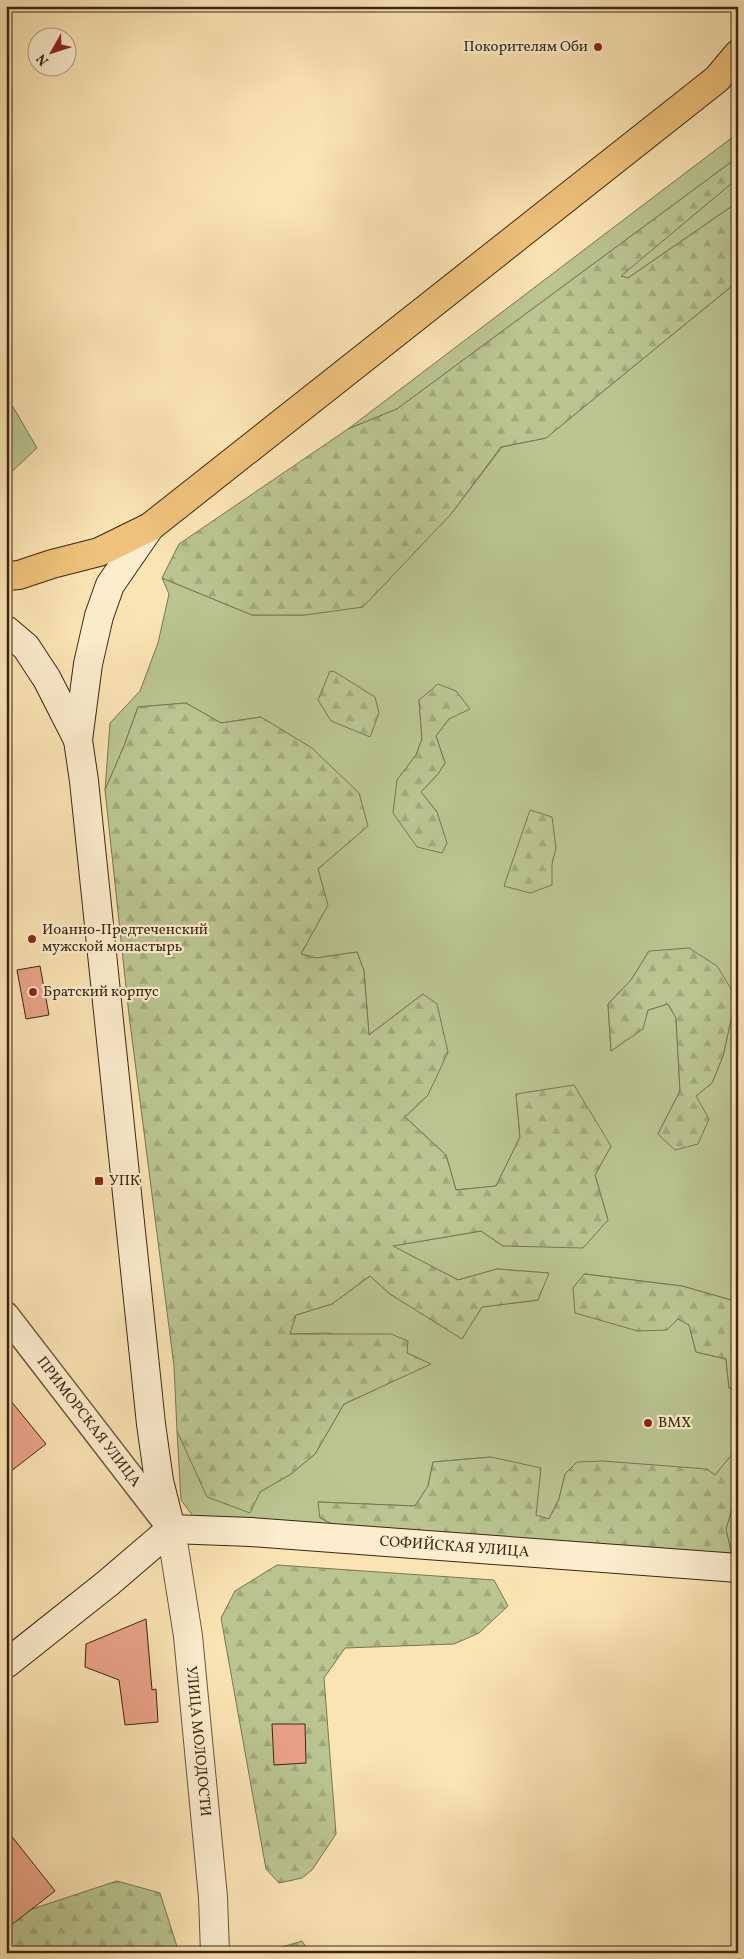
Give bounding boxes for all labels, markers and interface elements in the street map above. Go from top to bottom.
north arrow [28,28,78,78]
place label: Покорителям Оби [464,37,588,58]
marker: Покорителям Оби [592,41,604,53]
text: N [32,49,54,69]
place label: Иоанно-Предтеченский мужской монастырь [42,920,208,958]
marker: Иоанно-Предтеченский мужской монастырь [26,933,38,945]
place label: Братский корпус [43,982,159,1003]
marker: Братский корпус [27,986,39,998]
place label: УПК [109,1171,140,1192]
marker: УПК [93,1175,105,1187]
street label: ПРИМОРСКАЯ УЛИЦА [31,1352,146,1492]
place label: BMX [658,1413,691,1434]
marker: BMX [642,1417,654,1429]
street label: СОФИЙСКАЯ УЛИЦА [379,1531,531,1563]
street label: УЛИЦА МОЛОДОСТИ [180,1665,216,1818]

